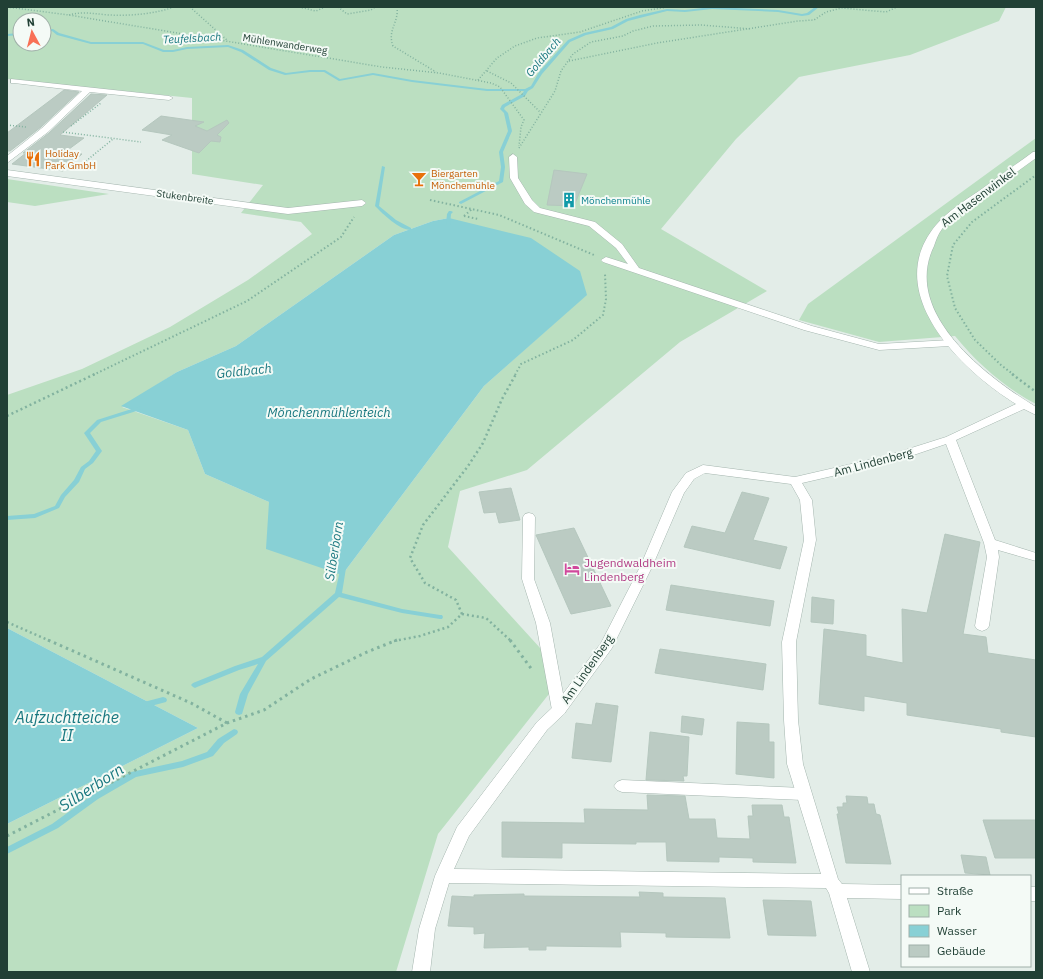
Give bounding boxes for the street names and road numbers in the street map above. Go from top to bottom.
street label: Mühlenwanderweg [242,31,329,57]
street label: Am Hasenwinkel [938,164,1018,230]
street label: Stukenbreite [156,187,215,208]
street label: Am Lindenberg [832,444,915,480]
street label: Am Lindenberg [558,631,617,707]

